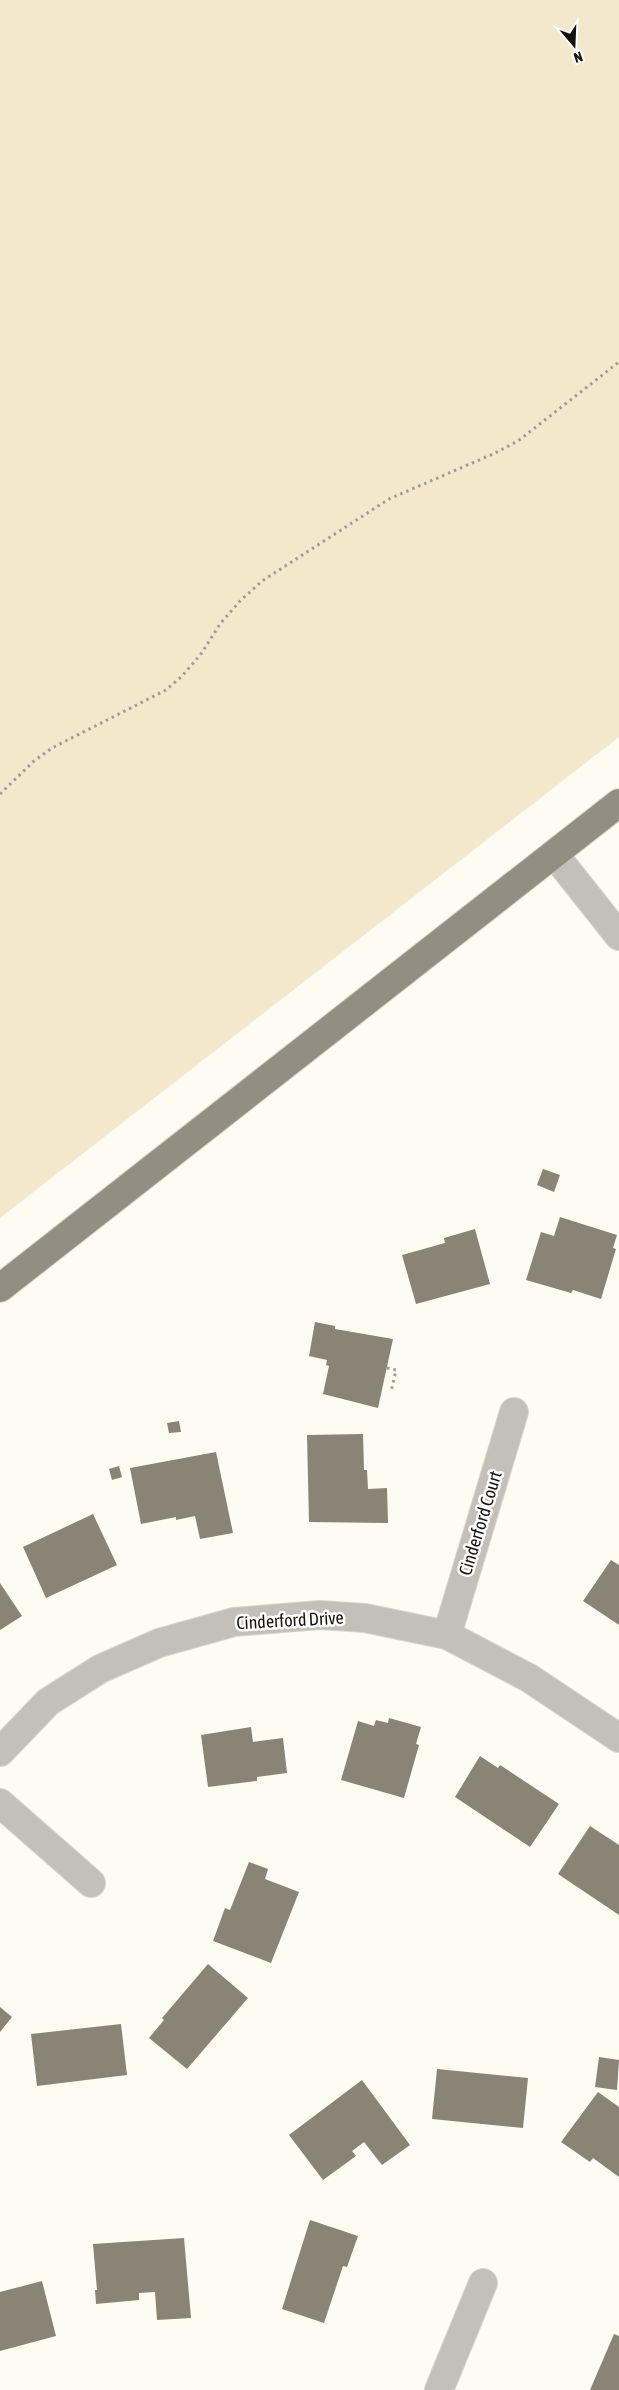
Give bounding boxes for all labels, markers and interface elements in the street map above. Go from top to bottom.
north arrow [549,20,599,70]
text: N [572,48,585,66]
street label: Cinderford Court [454,1468,506,1578]
street label: Cinderford Drive [236,1607,344,1633]

